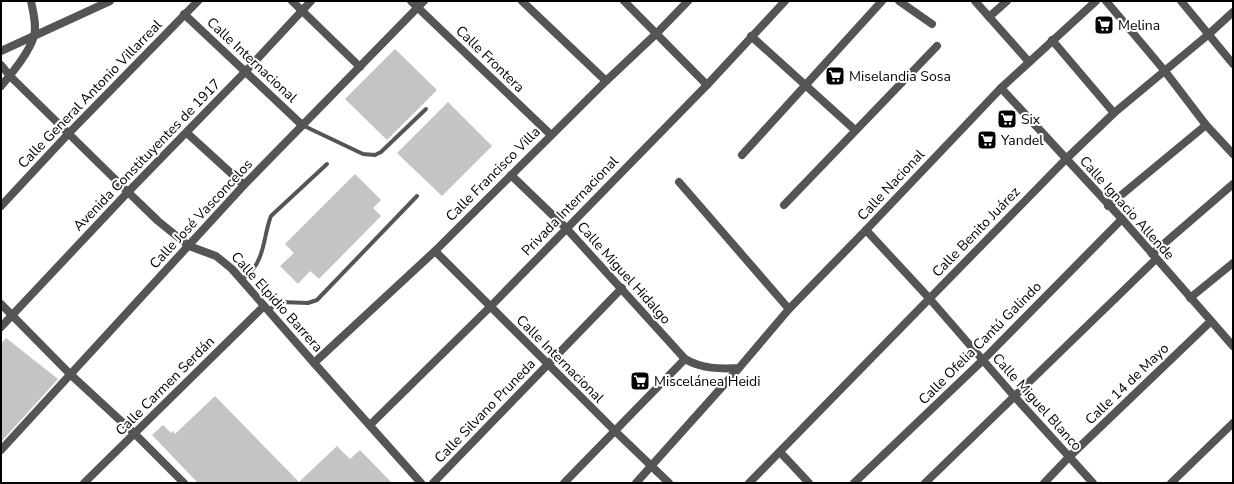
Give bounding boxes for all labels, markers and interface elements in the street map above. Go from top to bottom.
street label: Calle Internacional [203,13,302,107]
supermarket icon: Melina [1093,14,1115,36]
street label: Calle General Antonio Villarreal [14,15,167,172]
place label: Melina [1118,16,1160,35]
street label: Calle Frontera [451,21,529,97]
supermarket icon: Miselandia Sosa [824,65,846,87]
place label: Miselandia Sosa [849,67,951,86]
street label: Avenida Constituyentes de 1917 [69,75,225,235]
supermarket icon: Six [996,108,1018,130]
place label: Six [1021,110,1041,129]
street label: Calle Francisco Villa [442,123,544,225]
supermarket icon: Yandel [976,129,998,151]
place label: Yandel [1000,131,1044,150]
street label: Calle Nacional [853,145,929,225]
street label: Privada Internacional [517,151,623,260]
street label: Calle Ignacio Allende [1075,152,1179,264]
street label: Calle José Vasconcelos [145,155,257,273]
street label: Calle Benito Juárez [928,182,1024,281]
street label: Calle Miguel Hidalgo [573,218,675,329]
street label: Calle Elpidio Barrera [227,248,327,356]
street label: Calle Ofelia Cantú Galindo [914,277,1046,409]
street label: Calle Internacional [512,311,609,408]
street label: Calle Carmen Serdán [111,332,219,440]
street label: Calle 14 de Mayo [1081,339,1173,429]
street label: Calle Miguel Blanco [988,349,1086,455]
street label: Calle Silvano Pruneda [430,355,540,467]
supermarket icon: Miscelánea Heidi [629,370,651,392]
place label: Miscelánea Heidi [654,372,760,391]

